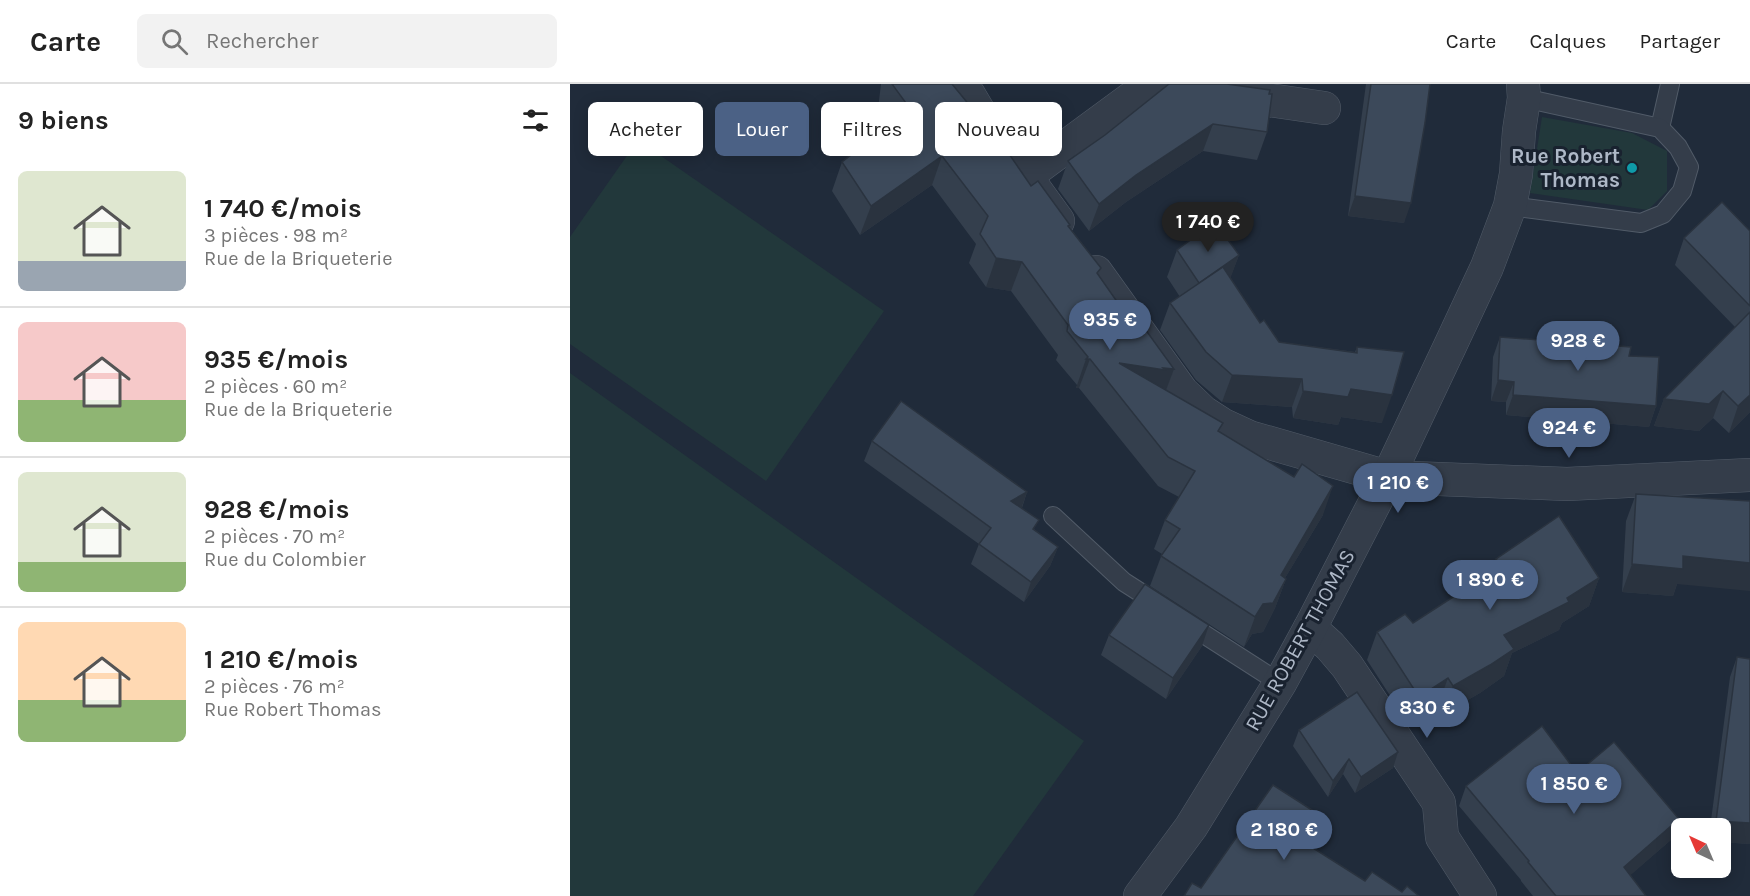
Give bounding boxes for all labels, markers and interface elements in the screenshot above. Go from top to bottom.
search box [137,14,557,68]
text: Carte [30,25,101,58]
icon: search [158,25,191,58]
text: Rechercher [206,28,319,54]
text: Carte [1446,29,1496,53]
text: Calques [1529,29,1607,53]
text: Partager [1640,29,1720,53]
chip: Acheter [588,102,703,156]
chip: Louer [715,102,809,156]
chip: Filtres [821,102,923,156]
chip: Nouveau [935,102,1062,156]
icon: filters [519,104,552,137]
text: 9 biens [18,105,109,136]
place label: Rue Robert Thomas [1511,144,1620,192]
marker: Rue Robert Thomas [1625,161,1639,175]
text: 1 740 €/mois [204,193,362,224]
icon: home [66,195,138,267]
pin: 1 740 € [1153,202,1263,253]
text: 1 740 € [1176,210,1240,233]
text: 3 pièces · 98 m² [204,224,348,247]
text: Rue de la Briqueterie [204,247,393,270]
pin: 935 € [1068,300,1152,351]
text: 935 € [1083,308,1137,331]
pin: 928 € [1536,321,1620,372]
text: 928 € [1551,329,1605,352]
text: 935 €/mois [204,344,348,375]
icon: home [66,346,138,418]
text: 2 pièces · 60 m² [204,375,347,398]
text: Rue de la Briqueterie [204,398,393,421]
pin: 924 € [1527,408,1611,459]
text: 924 € [1542,416,1596,439]
pin: 1 210 € [1343,463,1453,514]
text: 1 210 € [1367,471,1429,494]
text: 928 €/mois [204,494,349,525]
icon: home [66,496,138,568]
text: 2 pièces · 70 m² [204,525,345,548]
street label: RUE ROBERT THOMAS [1240,545,1360,735]
text: Rue du Colombier [204,548,366,571]
pin: 1 890 € [1435,560,1545,611]
text: 1 890 € [1456,568,1524,591]
text: 1 210 €/mois [204,644,358,675]
icon: home [66,646,138,718]
text: 2 pièces · 76 m² [204,675,345,698]
pin: 830 € [1385,688,1469,739]
text: 830 € [1399,696,1455,719]
text: Rue Robert Thomas [204,698,381,721]
pin: 1 850 € [1519,764,1629,815]
text: 1 850 € [1540,772,1608,795]
pin: 2 180 € [1229,810,1339,861]
text: 2 180 € [1250,818,1318,841]
north arrow [1671,818,1731,878]
map controls [1671,818,1731,878]

